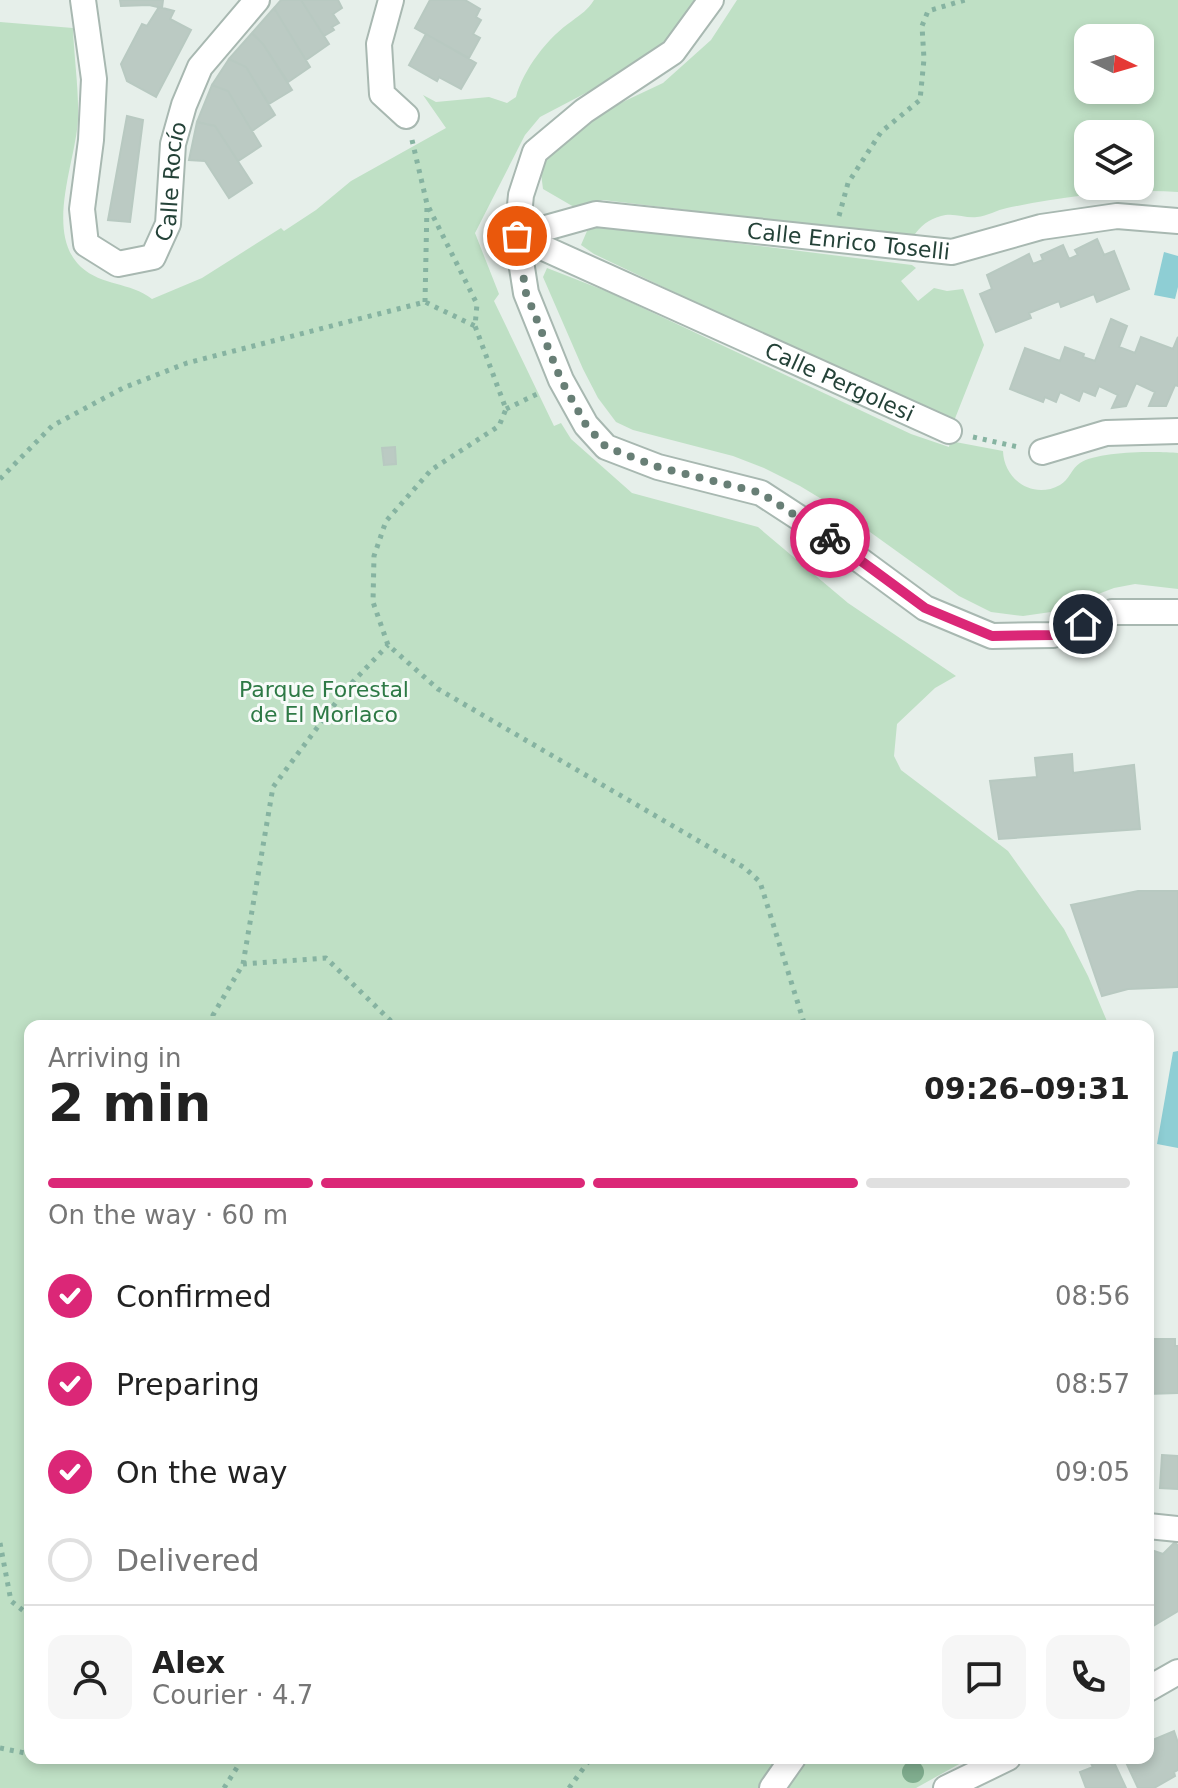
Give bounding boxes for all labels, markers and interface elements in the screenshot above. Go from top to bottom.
north arrow [1074,24,1154,104]
map controls [1074,24,1154,200]
street label: Calle Rocío [149,118,191,245]
button: layers [1074,120,1154,200]
pin [483,202,551,270]
icon: bag [495,214,539,258]
street label: Calle Enrico Toselli [746,218,951,264]
street label: Calle Pergolesi [761,337,918,426]
courier [790,498,870,578]
icon: bike [808,516,852,560]
pin [1049,590,1117,658]
icon: home [1061,602,1105,646]
park label: Parque Forestal de El Morlaco [239,677,409,727]
text: Arriving in [48,1043,182,1073]
text: 09:26–09:31 [924,1071,1130,1106]
text: 2 min [48,1073,211,1133]
text: On the way · 60 m [48,1200,288,1230]
icon: check [48,1274,92,1318]
text: Confirmed [116,1279,272,1314]
text: 08:56 [1055,1281,1130,1311]
icon: check [48,1362,92,1406]
text: Preparing [116,1367,260,1402]
text: 08:57 [1055,1369,1130,1399]
icon: check [48,1450,92,1494]
text: On the way [116,1455,288,1490]
text: 09:05 [1055,1457,1130,1487]
text: Delivered [116,1543,260,1578]
button: person [48,1635,132,1719]
button: chat [942,1635,1026,1719]
button: phone [1046,1635,1130,1719]
text: Alex [152,1645,225,1680]
text: Courier · 4.7 [152,1680,313,1710]

